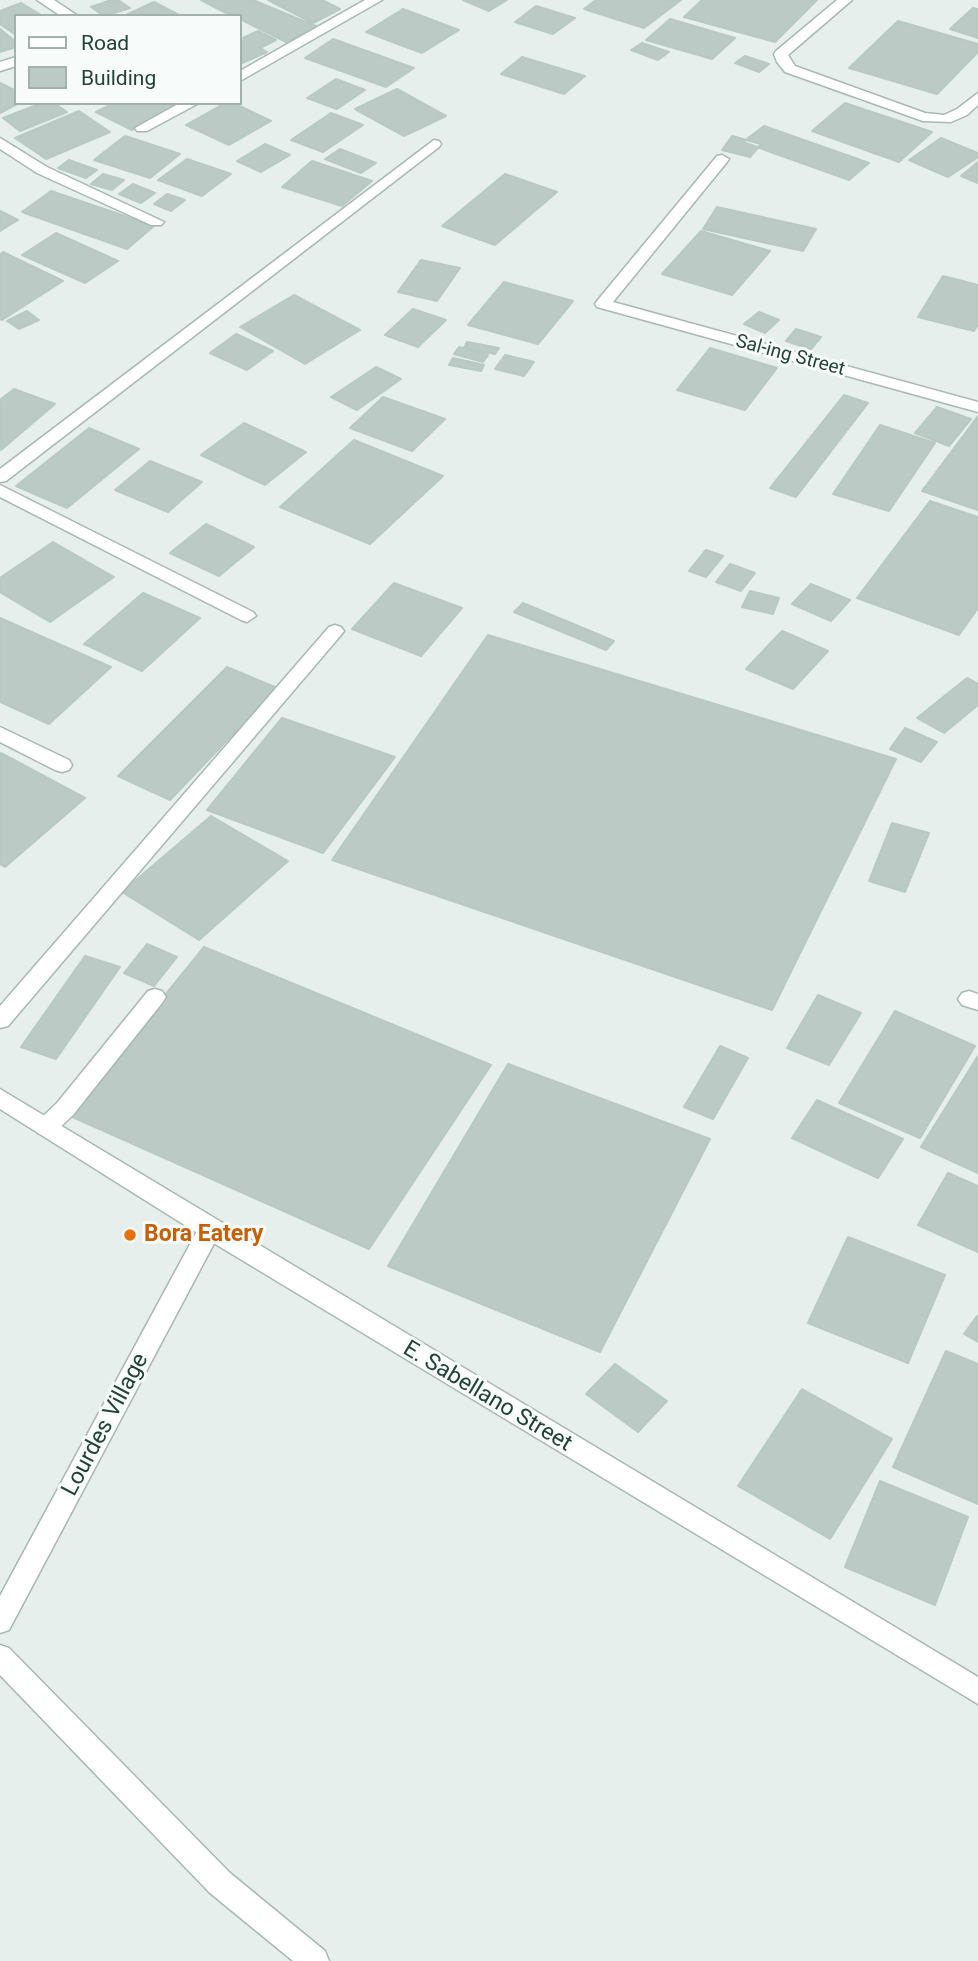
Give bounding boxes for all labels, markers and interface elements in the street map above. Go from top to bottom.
legend [14,14,242,105]
text: Road [81,31,129,55]
text: Building [81,66,156,90]
street label: Sal-ing Street [733,330,847,382]
place label: Bora Eatery [144,1221,263,1249]
marker: Bora Eatery [122,1227,138,1243]
street label: E. Sabellano Street [398,1336,576,1458]
street label: Lourdes Village [57,1349,155,1501]

